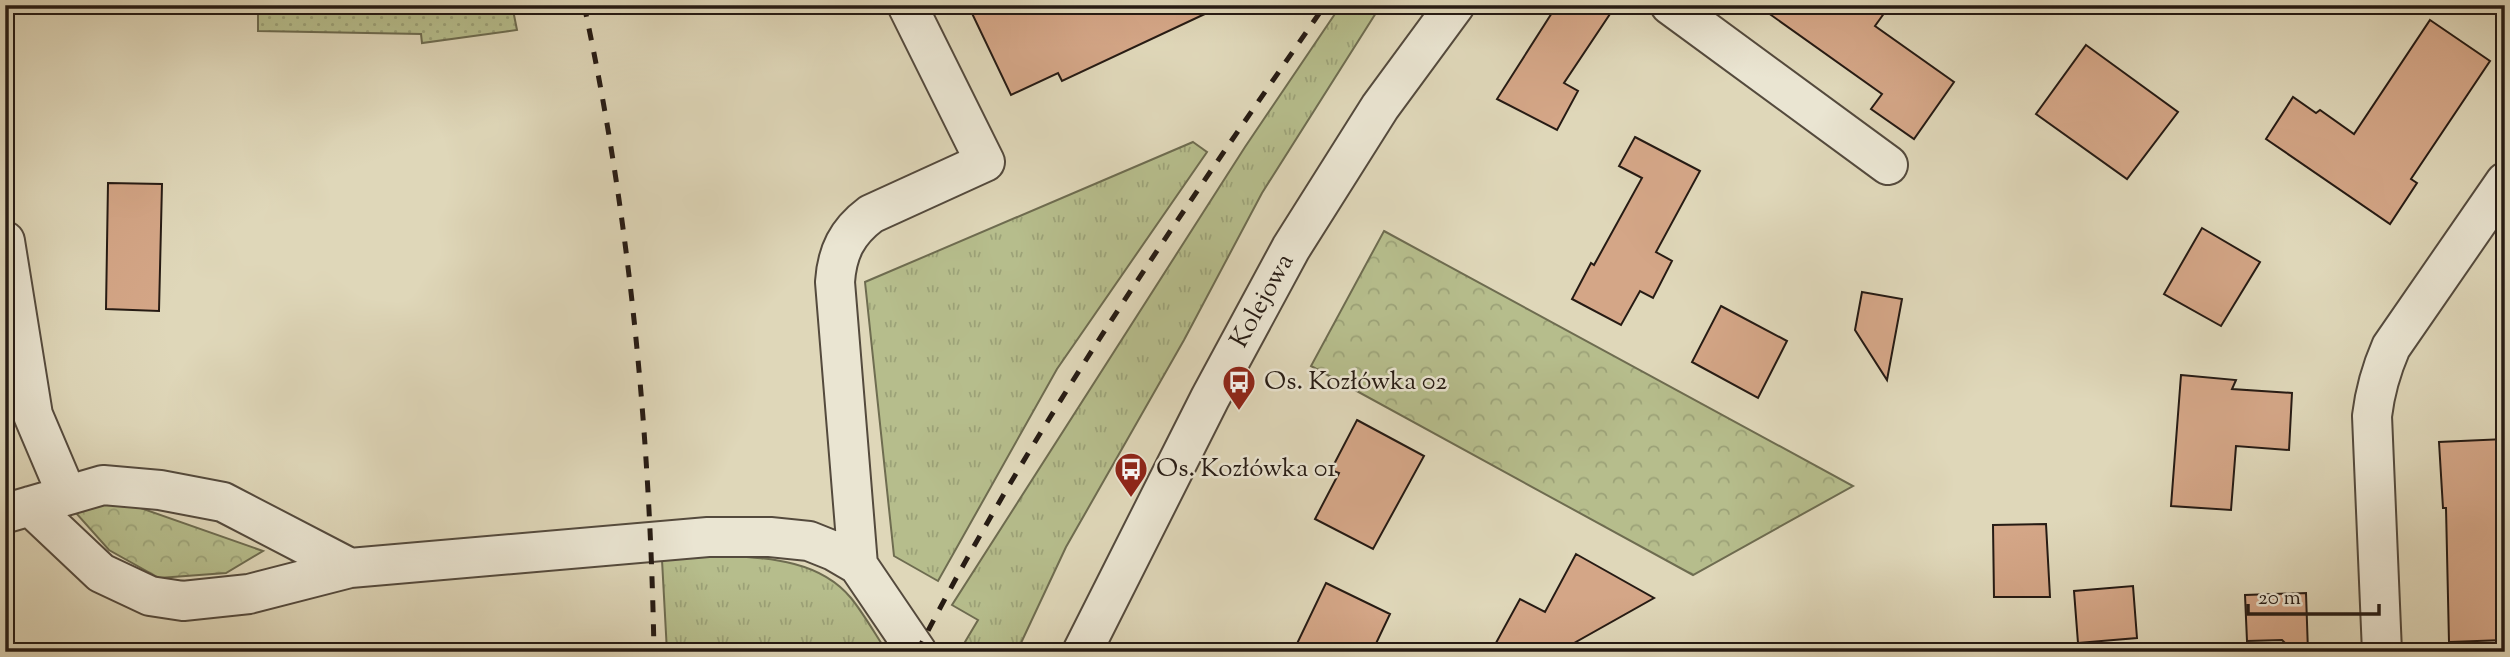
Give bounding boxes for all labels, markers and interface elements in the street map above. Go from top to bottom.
street label: Kolejowa [1222,247,1304,355]
bus stop icon: Os. Kozłówka 02 [1220,363,1258,412]
place label: Os. Kozłówka 02 [1264,364,1447,401]
bus stop icon: Os. Kozłówka 01 [1112,450,1150,499]
place label: Os. Kozłówka 01 [1156,451,1336,488]
scale bar [2248,573,2379,617]
text: 20 m [2258,584,2301,614]

